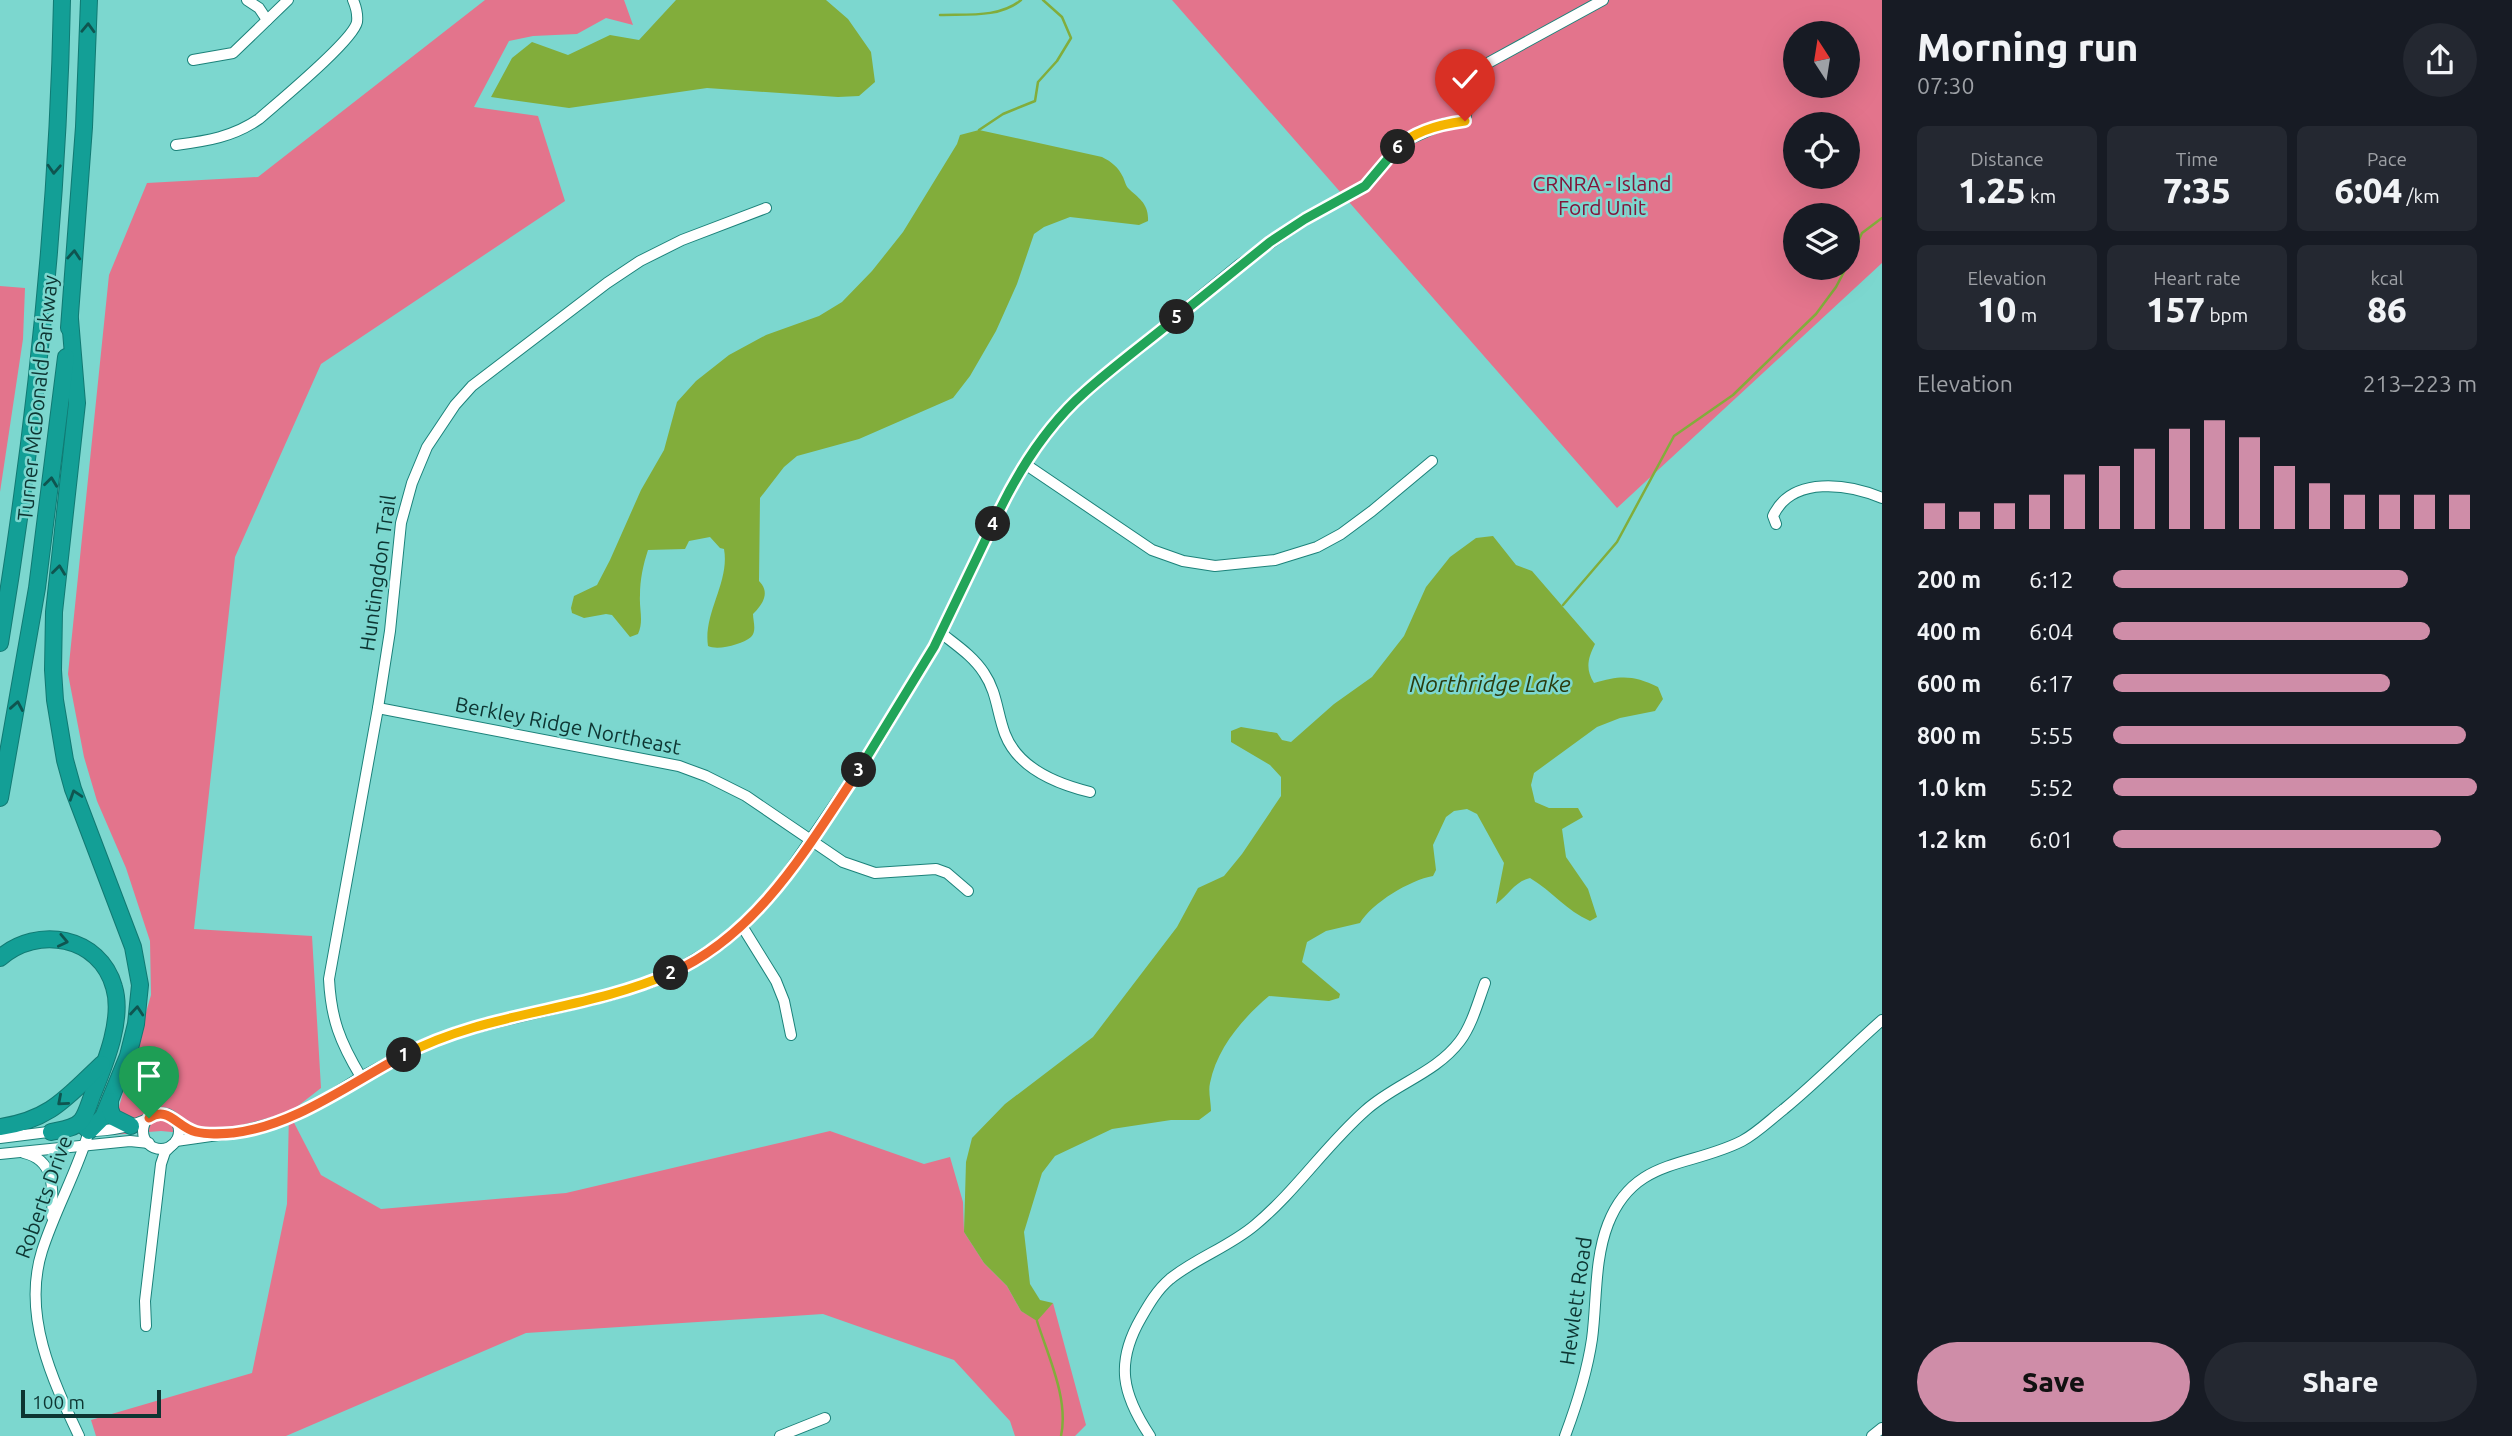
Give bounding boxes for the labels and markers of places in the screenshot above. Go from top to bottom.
pin [1435,49,1495,121]
pin: 6 [1380,130,1416,164]
pin: 5 [1160,300,1194,334]
pin: 4 [976,506,1010,542]
pin: 3 [842,752,876,788]
pin: 2 [654,956,688,990]
pin: 1 [386,1038,422,1072]
pin [119,1046,179,1118]

